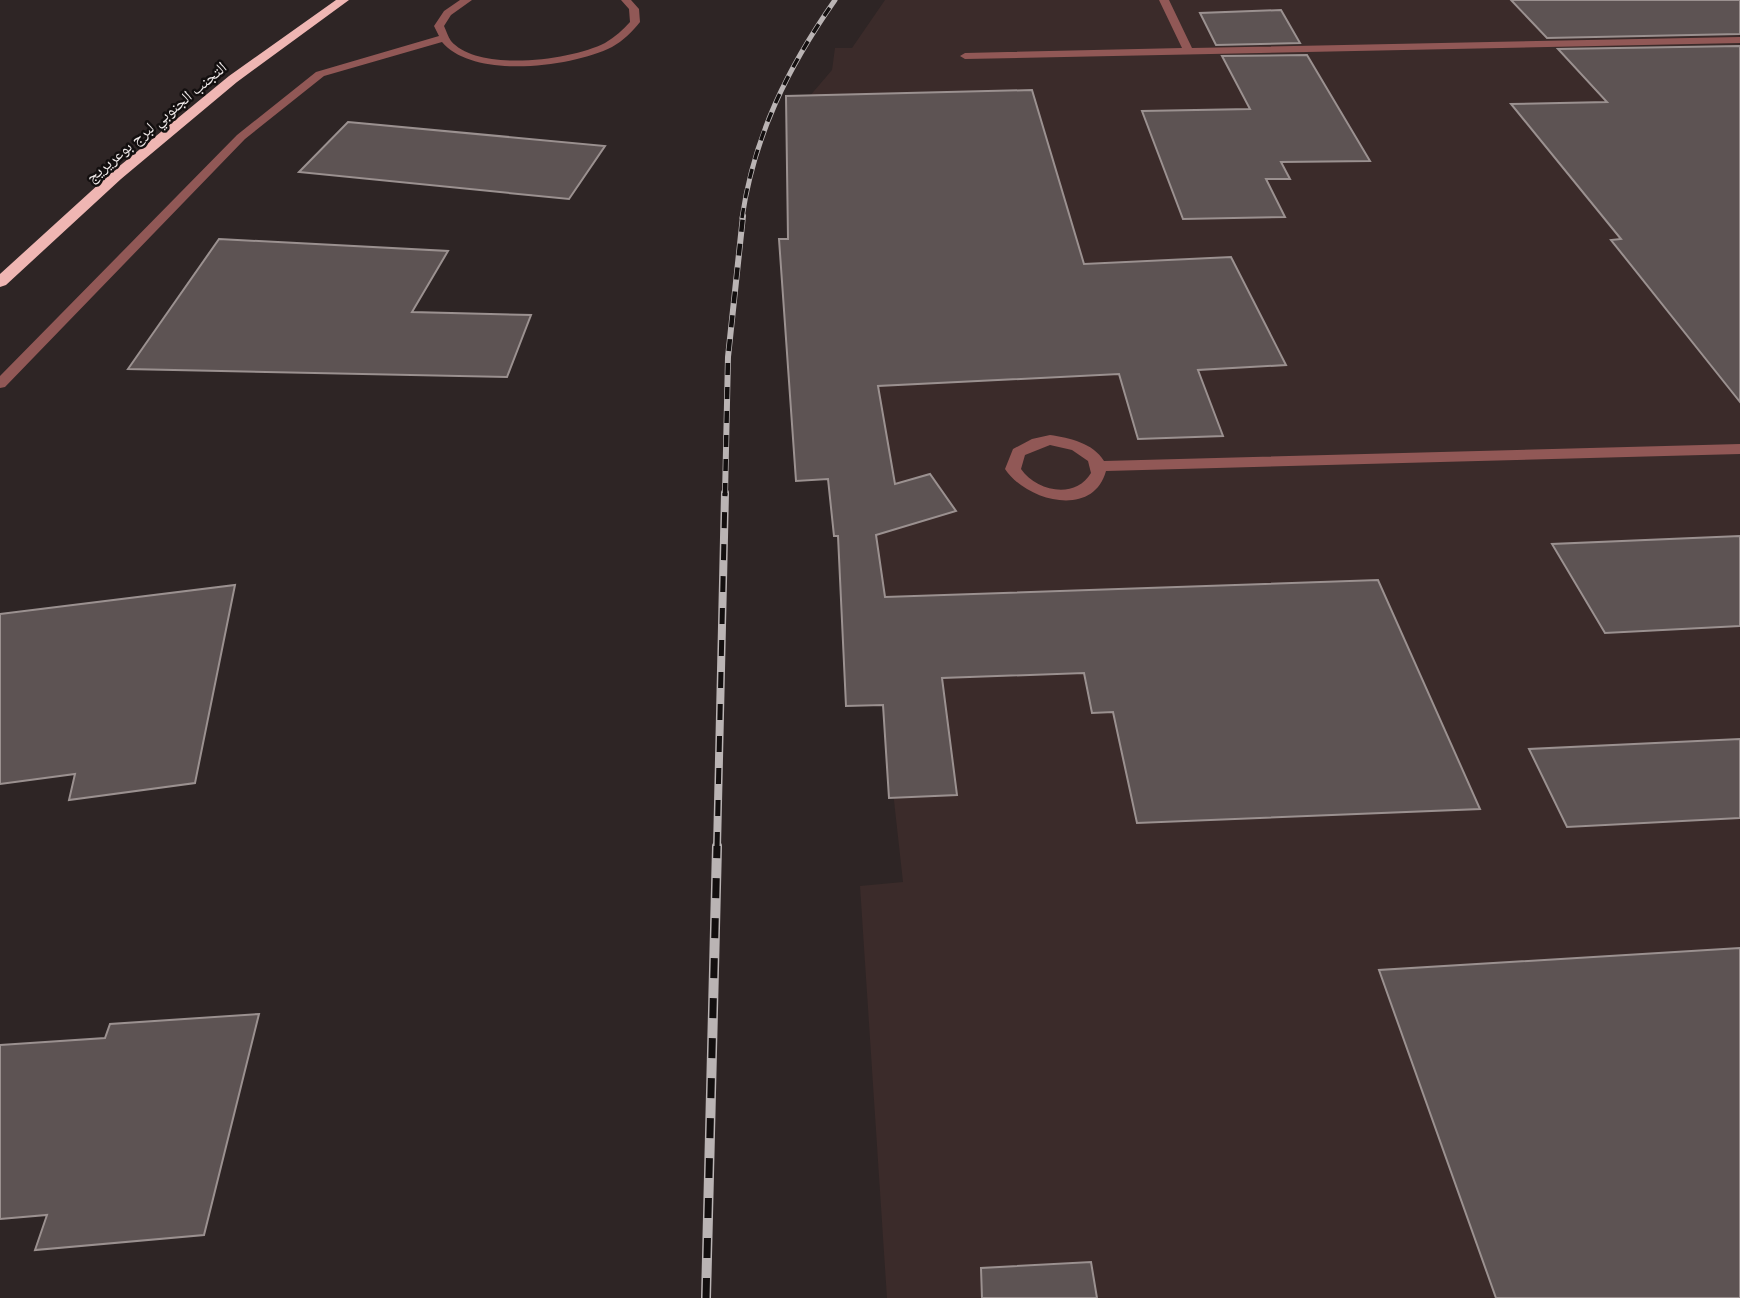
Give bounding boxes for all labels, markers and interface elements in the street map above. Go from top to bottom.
street label: التجنب الجنوبي لبرج بوعريريج [82,58,232,189]

